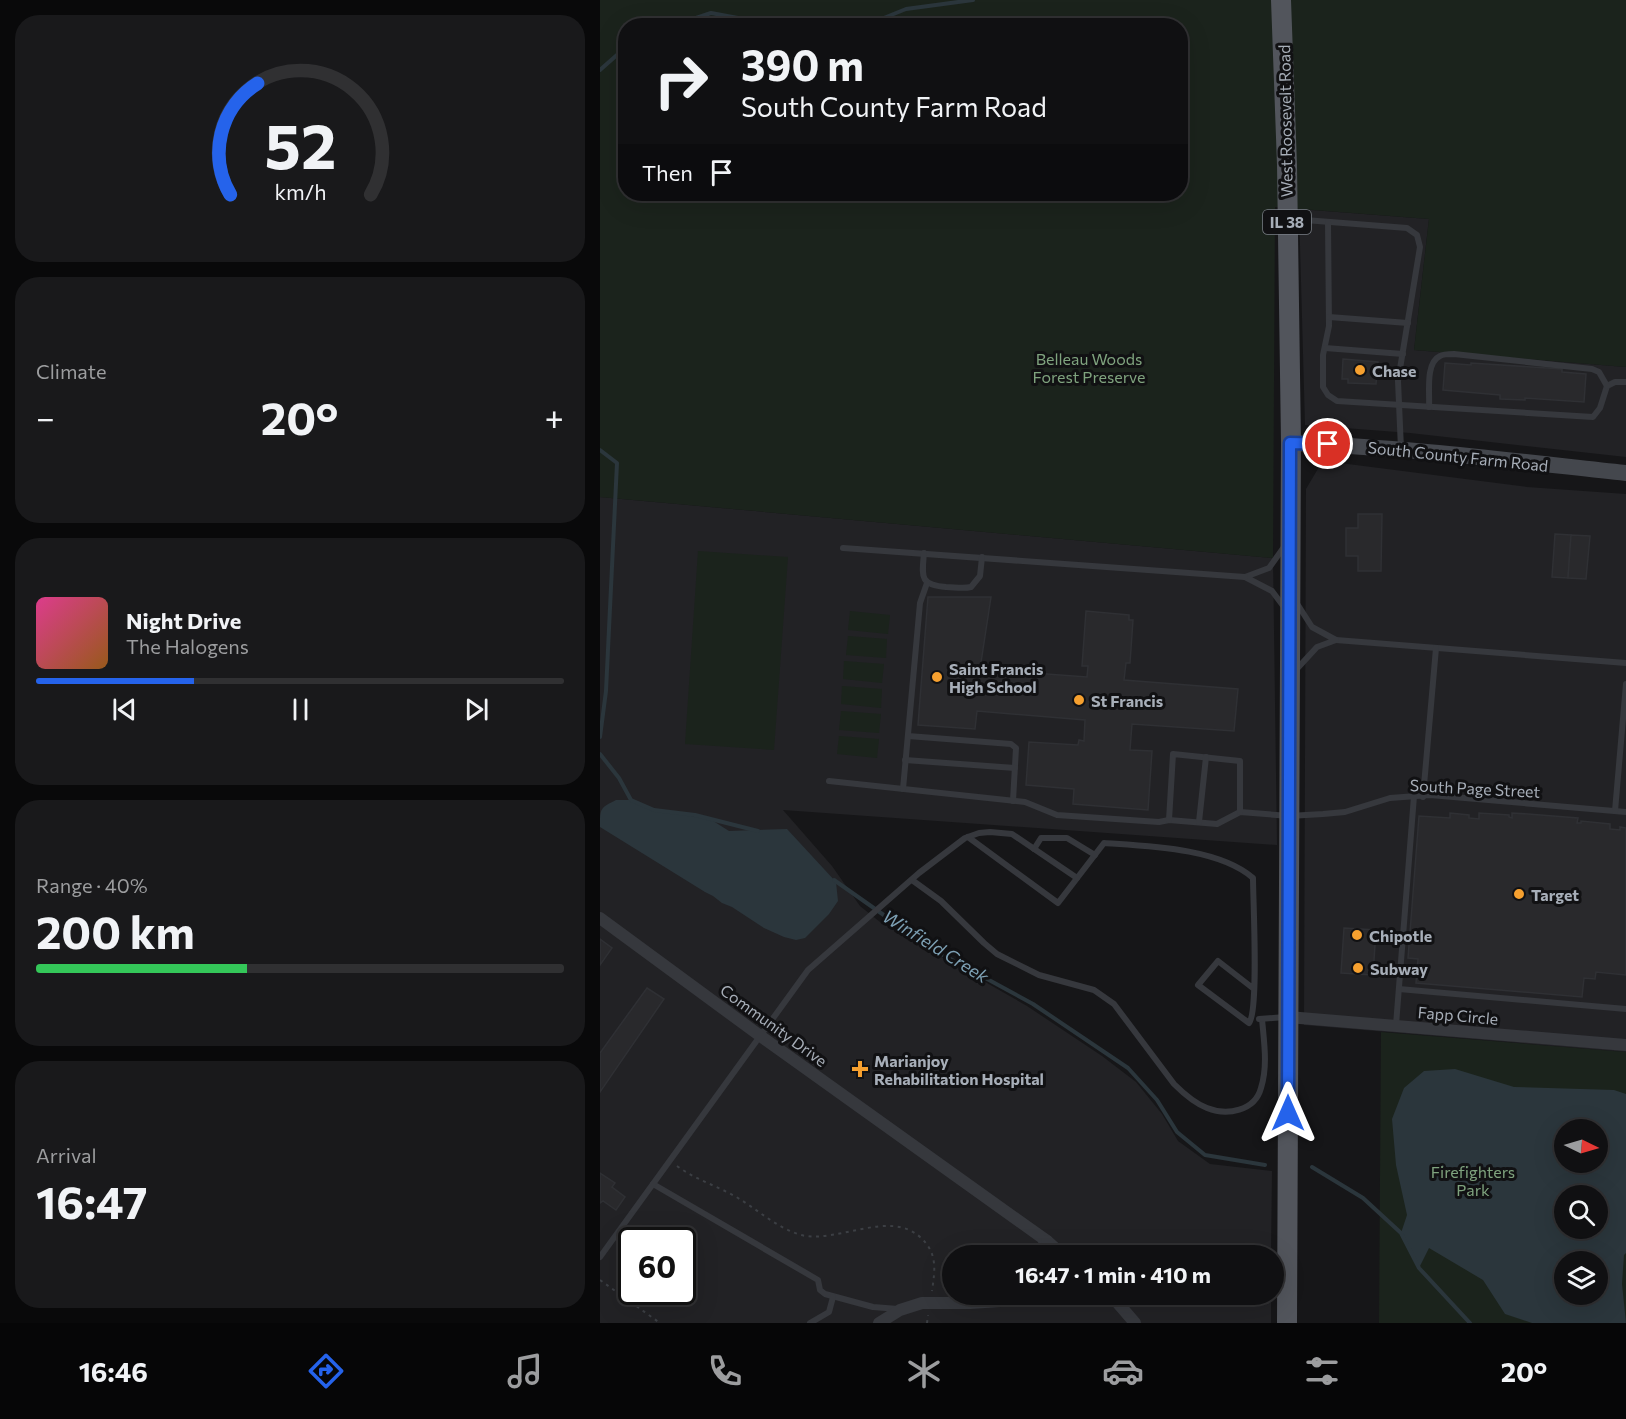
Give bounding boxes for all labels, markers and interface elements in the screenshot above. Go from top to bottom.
text: 390 m [741,38,864,90]
icon: right [642,42,720,120]
street label: West Roosevelt Road [1274,45,1296,197]
text: South County Farm Road [741,90,1047,123]
text: 52 [264,106,336,182]
icon: arrive [705,156,738,189]
text: Then [642,159,693,186]
text: km/h [274,179,326,205]
road number: IL 38 [1263,210,1311,234]
park label: Belleau Woods Forest Preserve [1033,349,1145,386]
text: Climate [36,359,106,383]
place label: Chase [1372,361,1417,380]
marker: Chase [1353,363,1367,377]
text: 20° [261,389,339,444]
text: − [36,396,55,437]
text: + [545,396,564,437]
pin [1302,418,1353,469]
icon: arrive [1311,427,1344,460]
street label: South County Farm Road [1367,437,1549,475]
text: Night Drive [126,607,241,634]
text: The Halogens [126,634,249,658]
place label: Saint Francis High School [949,659,1043,696]
marker: Saint Francis High School [930,670,944,684]
place label: St Francis [1091,691,1163,710]
icon: previous [108,693,141,726]
icon: pause [284,693,317,726]
icon: next [460,693,493,726]
marker: St Francis [1072,693,1086,707]
street label: South Page Street [1409,775,1541,801]
text: Range · 40% [36,873,148,897]
place label: Target [1531,885,1579,904]
marker: Target [1512,887,1526,901]
text: 200 km [36,903,195,958]
water label: Winfield Creek [879,905,994,988]
place label: Chipotle [1369,926,1432,945]
marker: Chipotle [1350,928,1364,942]
place label: Subway [1370,959,1428,978]
marker: Subway [1351,961,1365,975]
street label: Community Drive [717,980,831,1070]
street label: Fapp Circle [1417,1002,1499,1028]
place label: Marianjoy Rehabilitation Hospital [874,1051,1044,1088]
marker: Marianjoy Rehabilitation Hospital [851,1060,869,1078]
position arrow [1256,1081,1320,1145]
north arrow [1554,1119,1608,1173]
map controls [1554,1119,1608,1305]
text: Arrival [36,1143,97,1167]
park label: Firefighters Park [1431,1162,1515,1199]
text: 16:47 [36,1173,147,1228]
button: search [1554,1185,1608,1239]
speed limit sign: 60 [618,1227,696,1305]
button: layers [1554,1251,1608,1305]
text: 16:47 · 1 min · 410 m [1015,1261,1211,1288]
icon: directions [305,1350,347,1392]
icon: music [504,1350,546,1392]
icon: phone [704,1350,746,1392]
icon: climate [903,1350,945,1392]
icon: car [1102,1350,1144,1392]
icon: filters [1301,1350,1343,1392]
text: 16:46 [79,1355,148,1388]
text: 20° [1501,1355,1547,1388]

